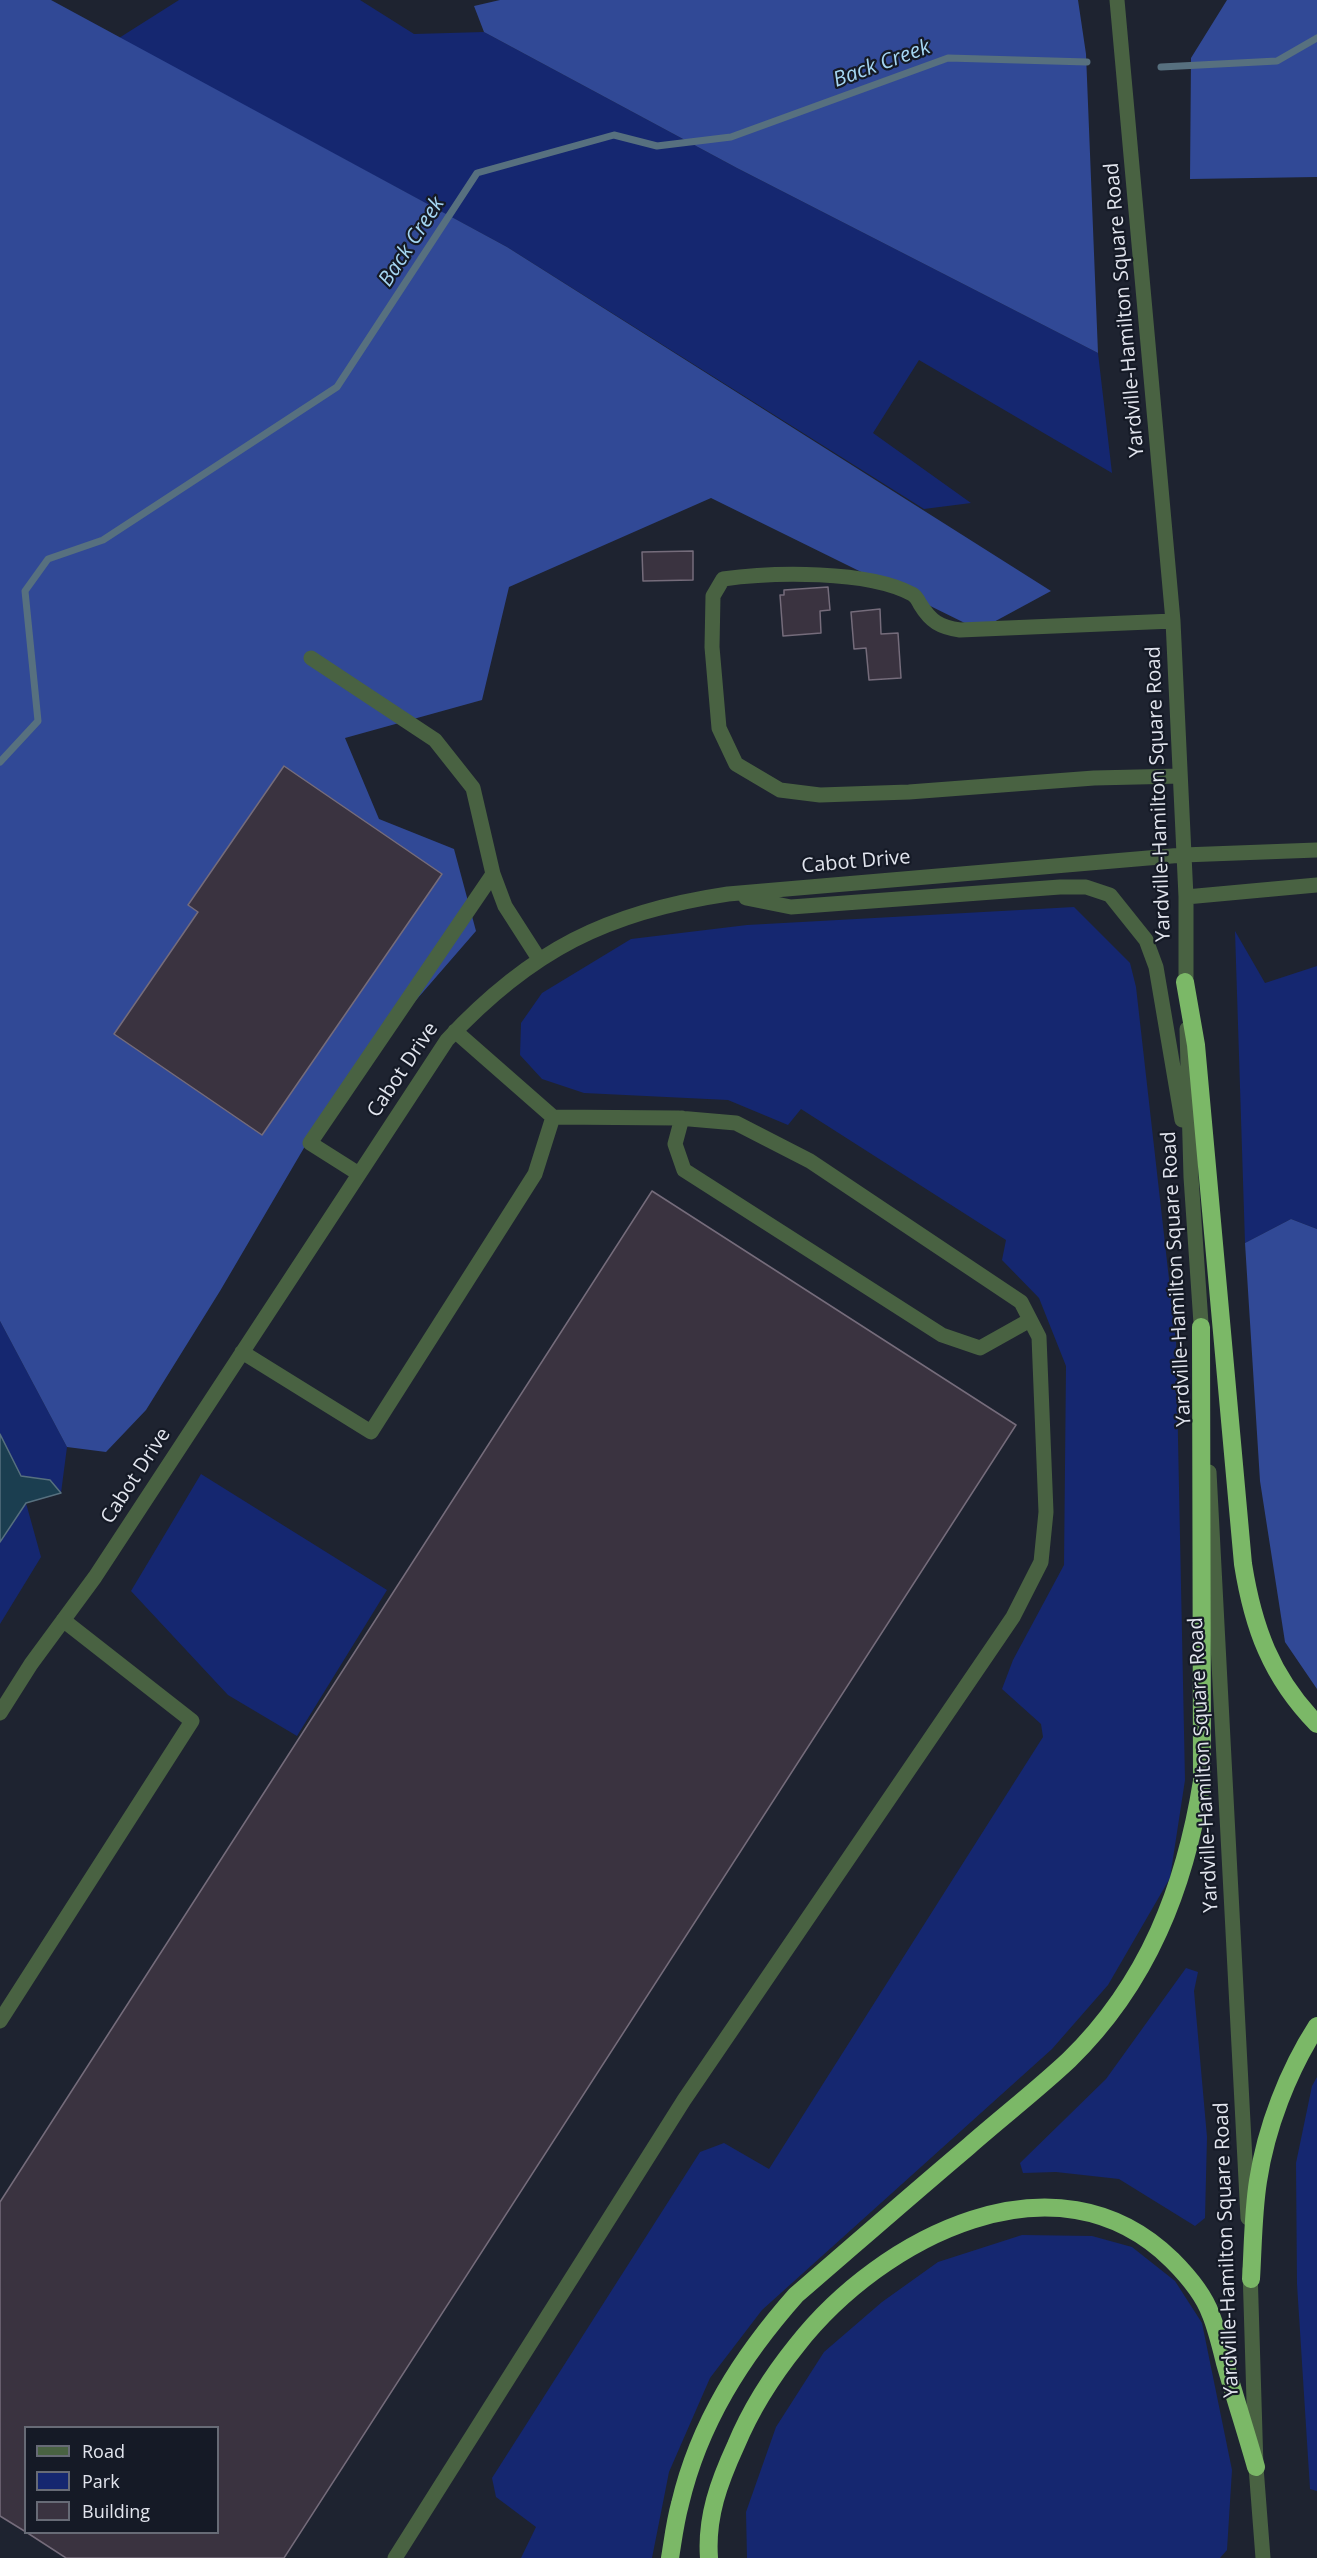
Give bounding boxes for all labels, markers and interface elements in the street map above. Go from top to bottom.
water label: Back Creek [830,35,934,93]
street label: Yardville-Hamilton Square Road [1100,162,1150,458]
water label: Back Creek [374,193,450,291]
street label: Yardville-Hamilton Square Road [1142,646,1176,942]
street label: Cabot Drive [801,845,911,879]
street label: Cabot Drive [363,1018,443,1122]
street label: Yardville-Hamilton Square Road [1157,1131,1197,1427]
street label: Cabot Drive [96,1424,176,1528]
street label: Yardville-Hamilton Square Road [1184,1617,1224,1913]
street label: Yardville-Hamilton Square Road [1210,2102,1244,2398]
legend [24,2426,219,2534]
text: Road [82,2439,125,2463]
text: Park [82,2469,120,2493]
text: Building [82,2499,150,2523]

